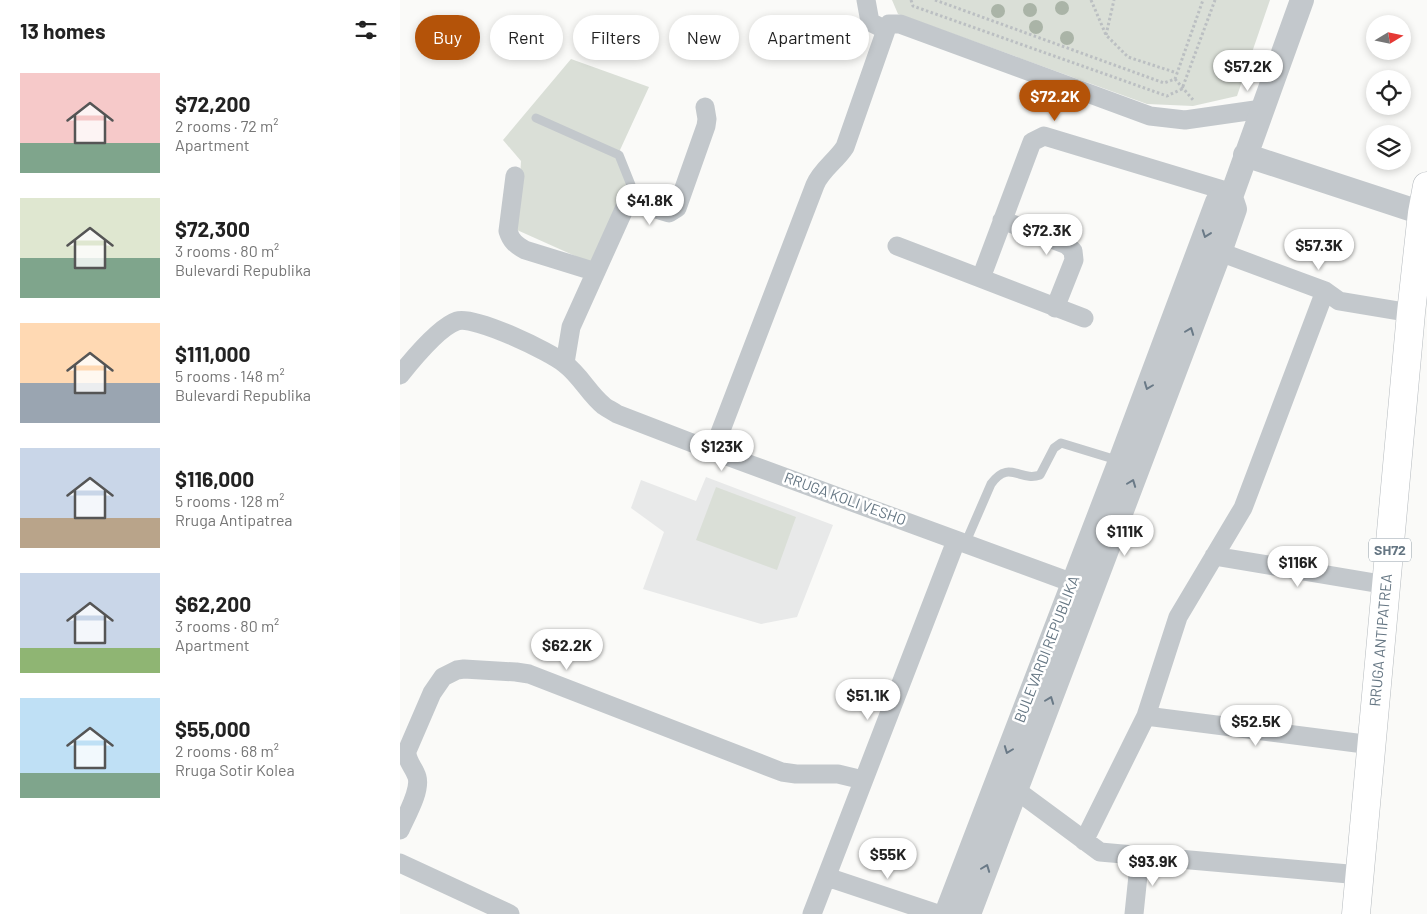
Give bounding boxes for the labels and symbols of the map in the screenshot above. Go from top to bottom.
north arrow [1366,15,1411,60]
pin: $57.2K [1207,49,1289,92]
pin: $72.2K [1014,80,1096,122]
pin: $41.8K [609,184,691,226]
pin: $72.3K [1006,214,1088,256]
pin: $57.3K [1278,228,1360,271]
one-way arrow [1202,229,1212,238]
one-way arrow [1184,327,1194,336]
one-way arrow [1144,381,1154,390]
pin: $123K [687,430,757,472]
street label: RRUGA KOLI VESHO [782,468,909,528]
one-way arrow [1126,479,1136,487]
pin: $111K [1090,514,1160,557]
road number: SH72 [1369,538,1411,562]
pin: $116K [1263,546,1333,588]
street label: BULEVARDI REPUBLIKA [1010,573,1082,725]
street label: RRUGA ANTIPATREA [1365,573,1395,707]
pin: $62.2K [526,628,608,671]
pin: $51.1K [827,678,909,721]
one-way arrow [1044,696,1054,705]
pin: $52.5K [1215,704,1297,747]
one-way arrow [1004,745,1014,754]
pin: $55K [858,838,918,880]
pin: $93.9K [1112,844,1194,887]
one-way arrow [980,865,990,873]

